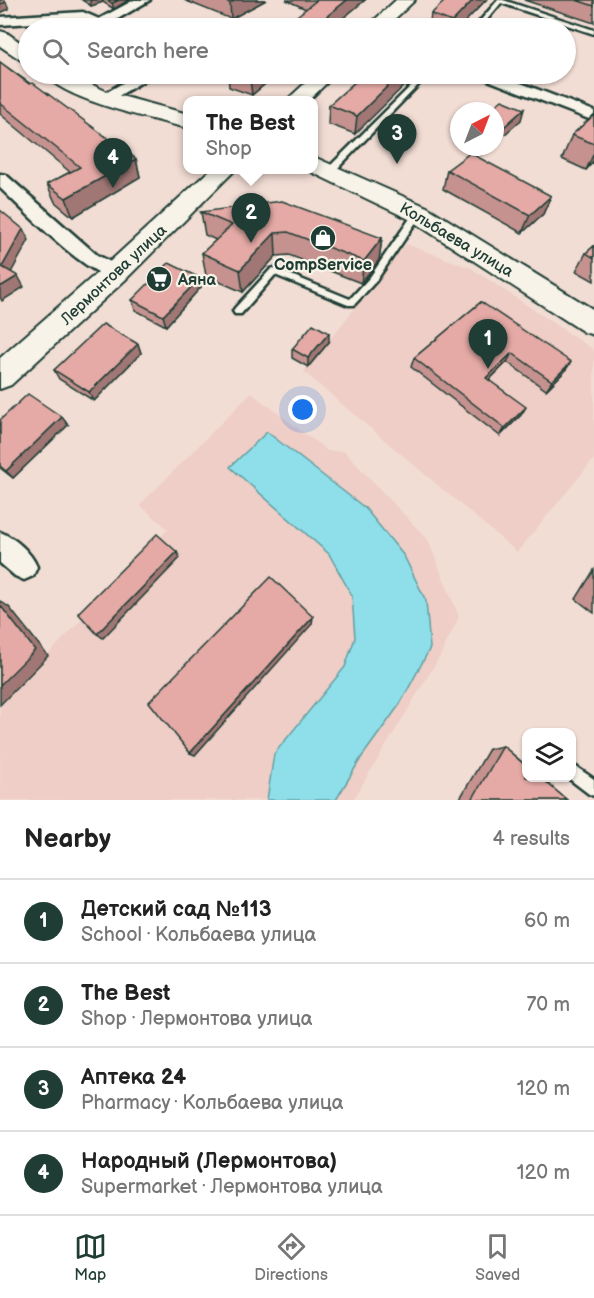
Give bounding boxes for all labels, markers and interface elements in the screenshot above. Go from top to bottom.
search box [18,18,576,84]
icon: search [39,35,72,68]
text: Search here [87,38,209,65]
popup [183,96,318,174]
north arrow [450,102,504,156]
text: The Best [206,110,295,137]
pin: 3 [378,114,416,164]
text: Shop [206,137,252,161]
pin: 4 [94,138,132,188]
pin: 2 [232,194,270,243]
street label: Кольбаева улица [396,199,517,282]
street label: Лермонтова улица [56,221,171,330]
shop icon: CompService [308,223,338,253]
place label: CompService [274,256,372,275]
supermarket icon: Аяна [144,264,174,294]
place label: Аяна [177,271,216,290]
pin: 1 [468,320,508,369]
your location [288,395,317,424]
map controls [522,728,576,782]
button: layers [522,728,576,782]
text: Nearby [24,824,111,855]
text: 4 results [492,827,570,851]
text: Детский сад №113 [81,896,272,923]
text: 1 [39,909,48,933]
text: 60 m [524,909,570,933]
text: School · Кольбаева улица [81,923,316,947]
text: The Best [81,980,170,1007]
text: 2 [38,993,49,1017]
text: 70 m [526,993,570,1017]
text: Shop · Лермонтова улица [81,1007,313,1031]
text: Аптека 24 [81,1064,186,1091]
text: 3 [38,1077,49,1101]
text: 120 m [517,1077,570,1101]
text: Pharmacy · Кольбаева улица [81,1091,344,1115]
text: Народный (Лермонтова) [81,1148,337,1175]
text: 4 [38,1161,49,1185]
text: 120 m [517,1161,570,1185]
text: Supermarket · Лермонтова улица [81,1175,383,1199]
tab: Map [74,1230,107,1285]
tab: Directions [254,1230,328,1285]
tab: Saved [475,1230,520,1285]

